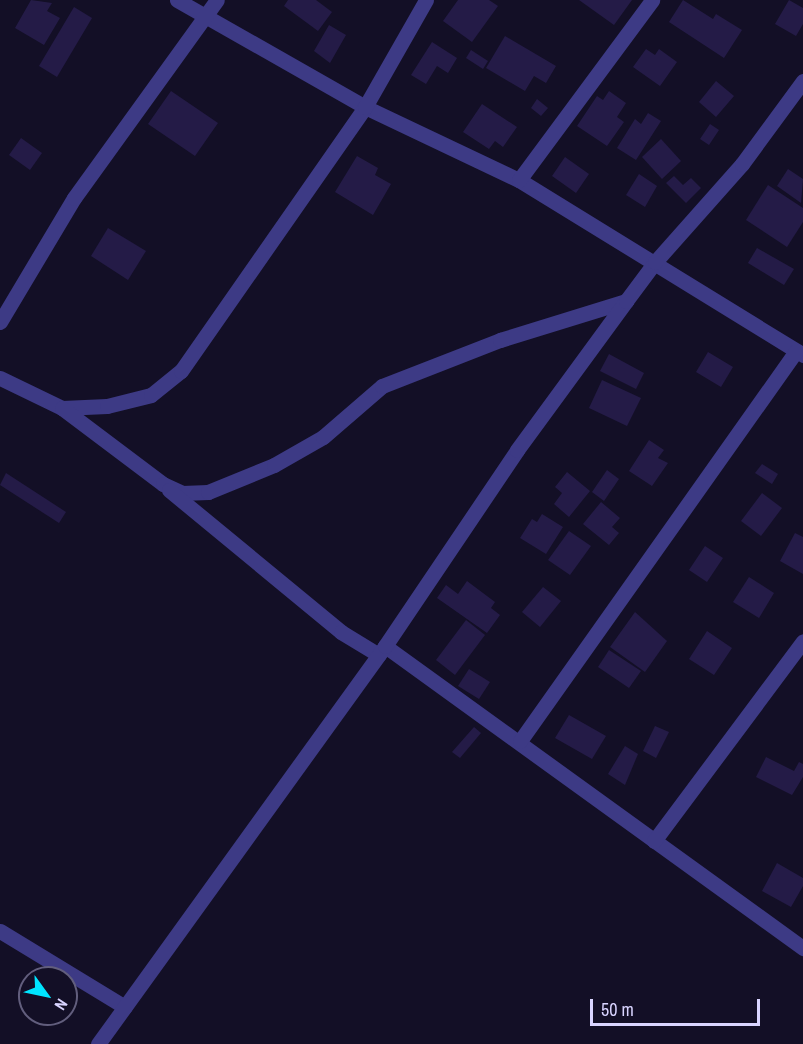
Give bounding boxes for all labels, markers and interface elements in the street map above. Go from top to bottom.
north arrow [18,966,78,1026]
scale bar [593,987,762,1025]
text: N [50,995,73,1015]
text: 50 m [601,997,634,1022]

